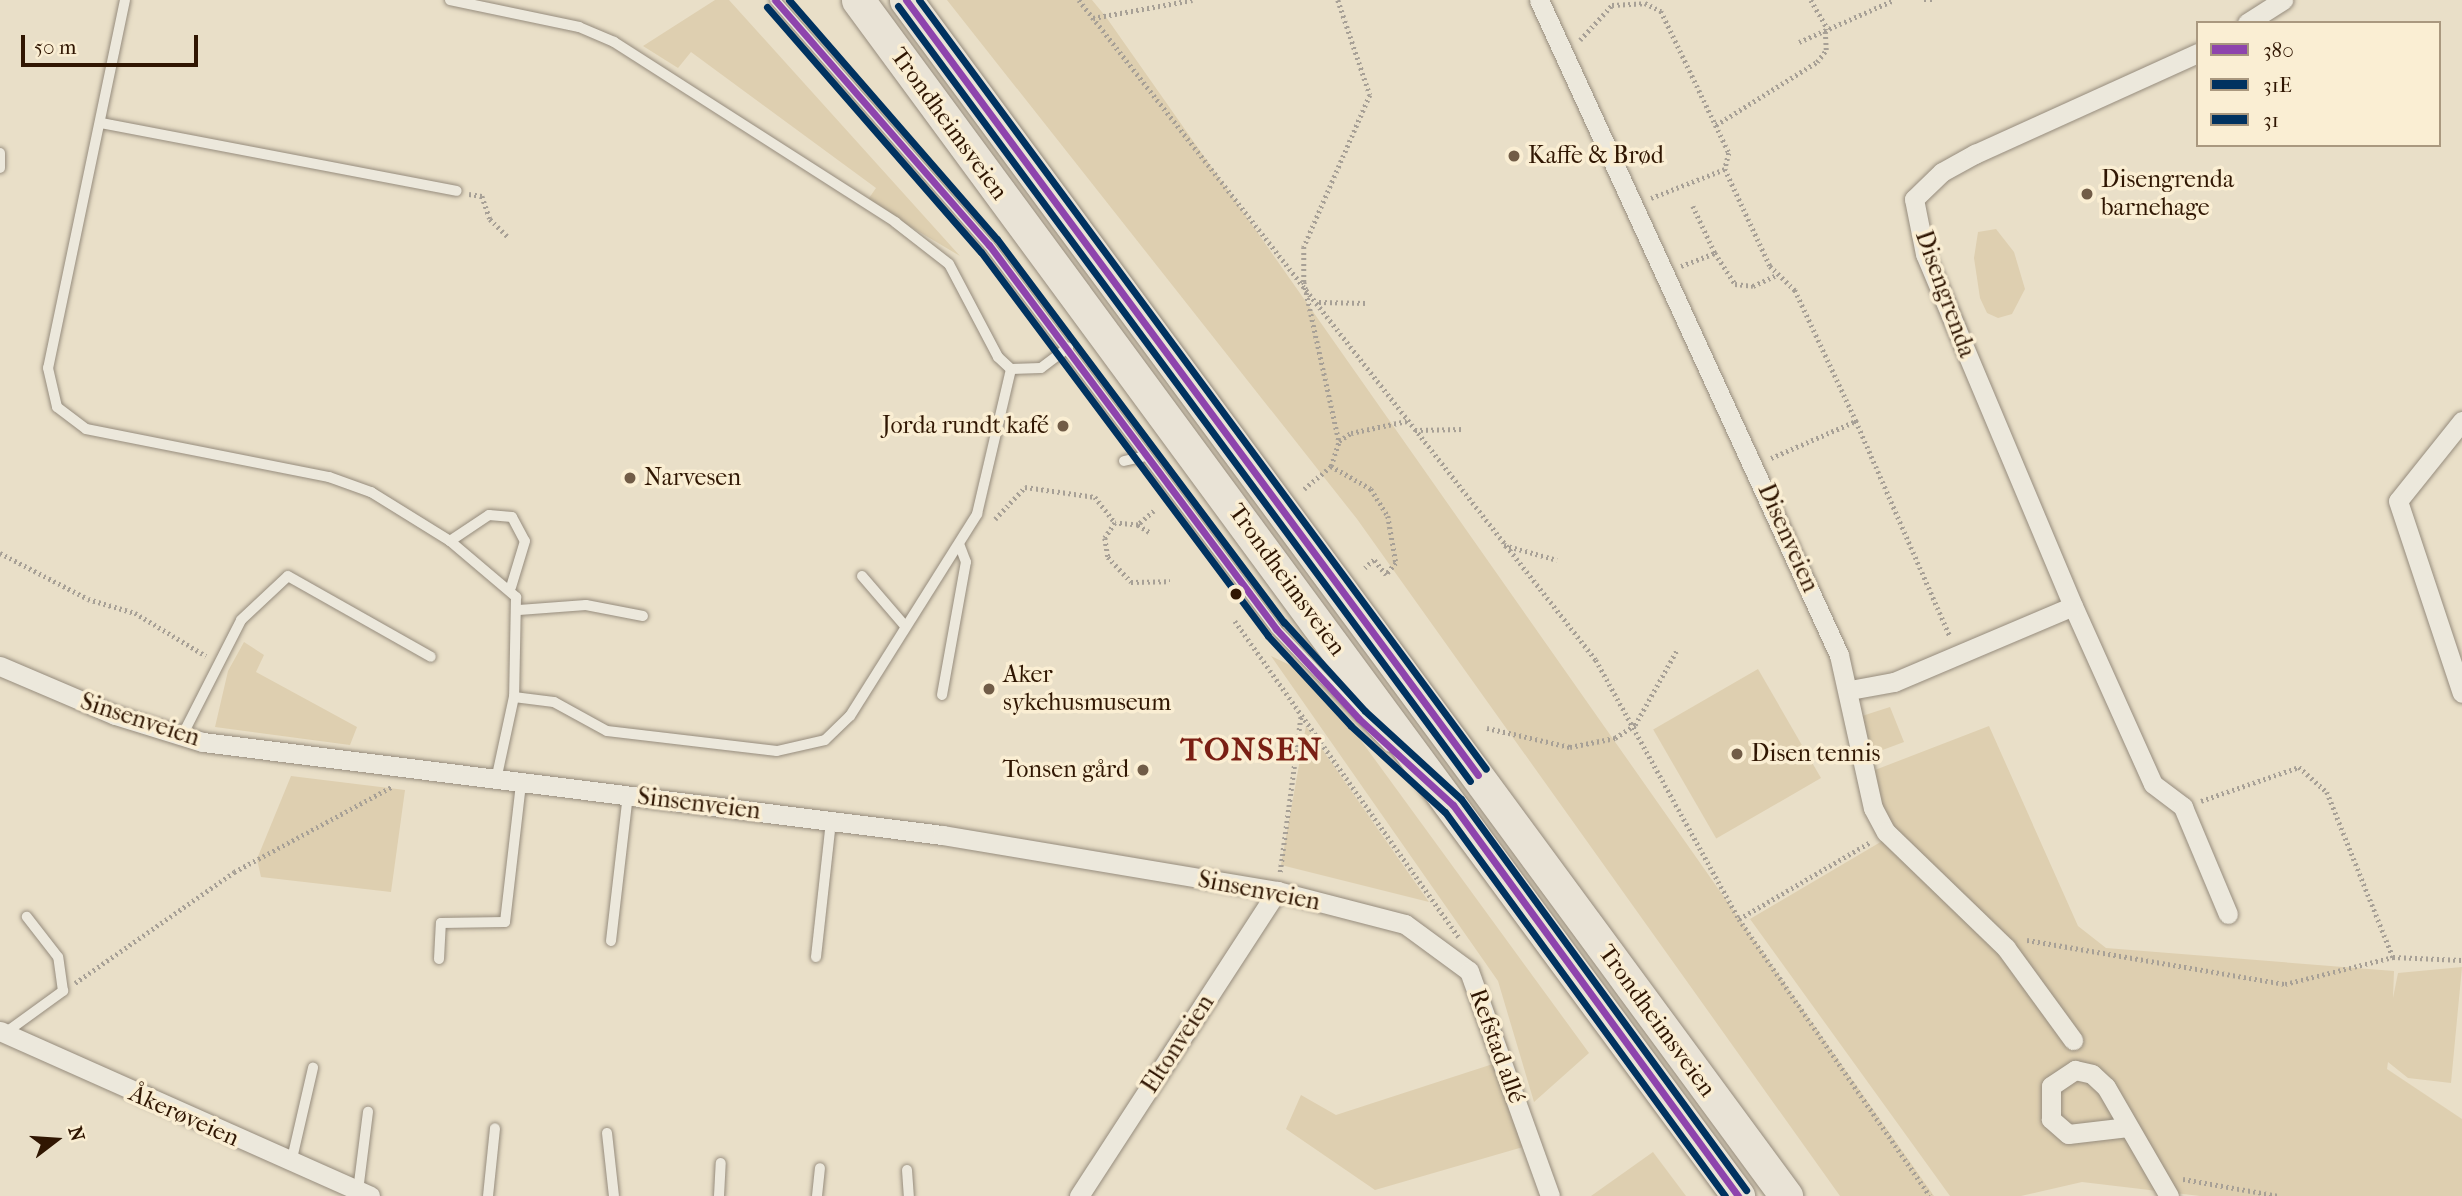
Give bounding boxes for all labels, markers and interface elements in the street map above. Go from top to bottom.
scale bar [24,21,201,65]
legend [2196,21,2441,147]
text: 50 m [34,35,77,59]
text: 380 [2263,38,2294,62]
street label: Trondheimsveien [884,42,1014,206]
text: 31E [2263,73,2292,97]
text: 31 [2263,108,2279,132]
place label: Kaffe & Brød [1528,142,1664,170]
marker: Kaffe & Brød [1506,148,1522,164]
place label: Disengrenda barnehage [2101,166,2234,222]
marker: Disengrenda barnehage [2079,186,2095,202]
street label: Disengrenda [1909,227,1981,361]
place label: Jorda rundt kafé [882,412,1049,440]
marker: Jorda rundt kafé [1055,418,1071,434]
place label: Narvesen [644,464,741,492]
marker: Narvesen [622,470,638,486]
street label: Disenveien [1751,479,1825,597]
street label: Trondheimsveien [1222,498,1352,662]
unlabelled marker [1229,587,1243,601]
place label: Aker sykehusmuseum [1003,661,1171,717]
marker: Aker sykehusmuseum [981,681,997,697]
street label: Sinsenveien [77,687,203,753]
district label: TONSEN [1181,731,1323,769]
place label: Disen tennis [1751,740,1880,768]
marker: Disen tennis [1729,746,1745,762]
place label: Tonsen gård [1002,756,1129,784]
marker: Tonsen gård [1135,762,1151,778]
street label: Sinsenveien [636,782,762,826]
street label: Sinsenveien [1196,865,1322,917]
street label: Trondheimsveien [1592,939,1722,1103]
street label: Refstad allé [1463,985,1531,1107]
street label: Eltonveien [1136,989,1220,1099]
street label: Åkerøveien [125,1079,243,1153]
north arrow [21,1105,91,1175]
text: N [63,1124,89,1144]

